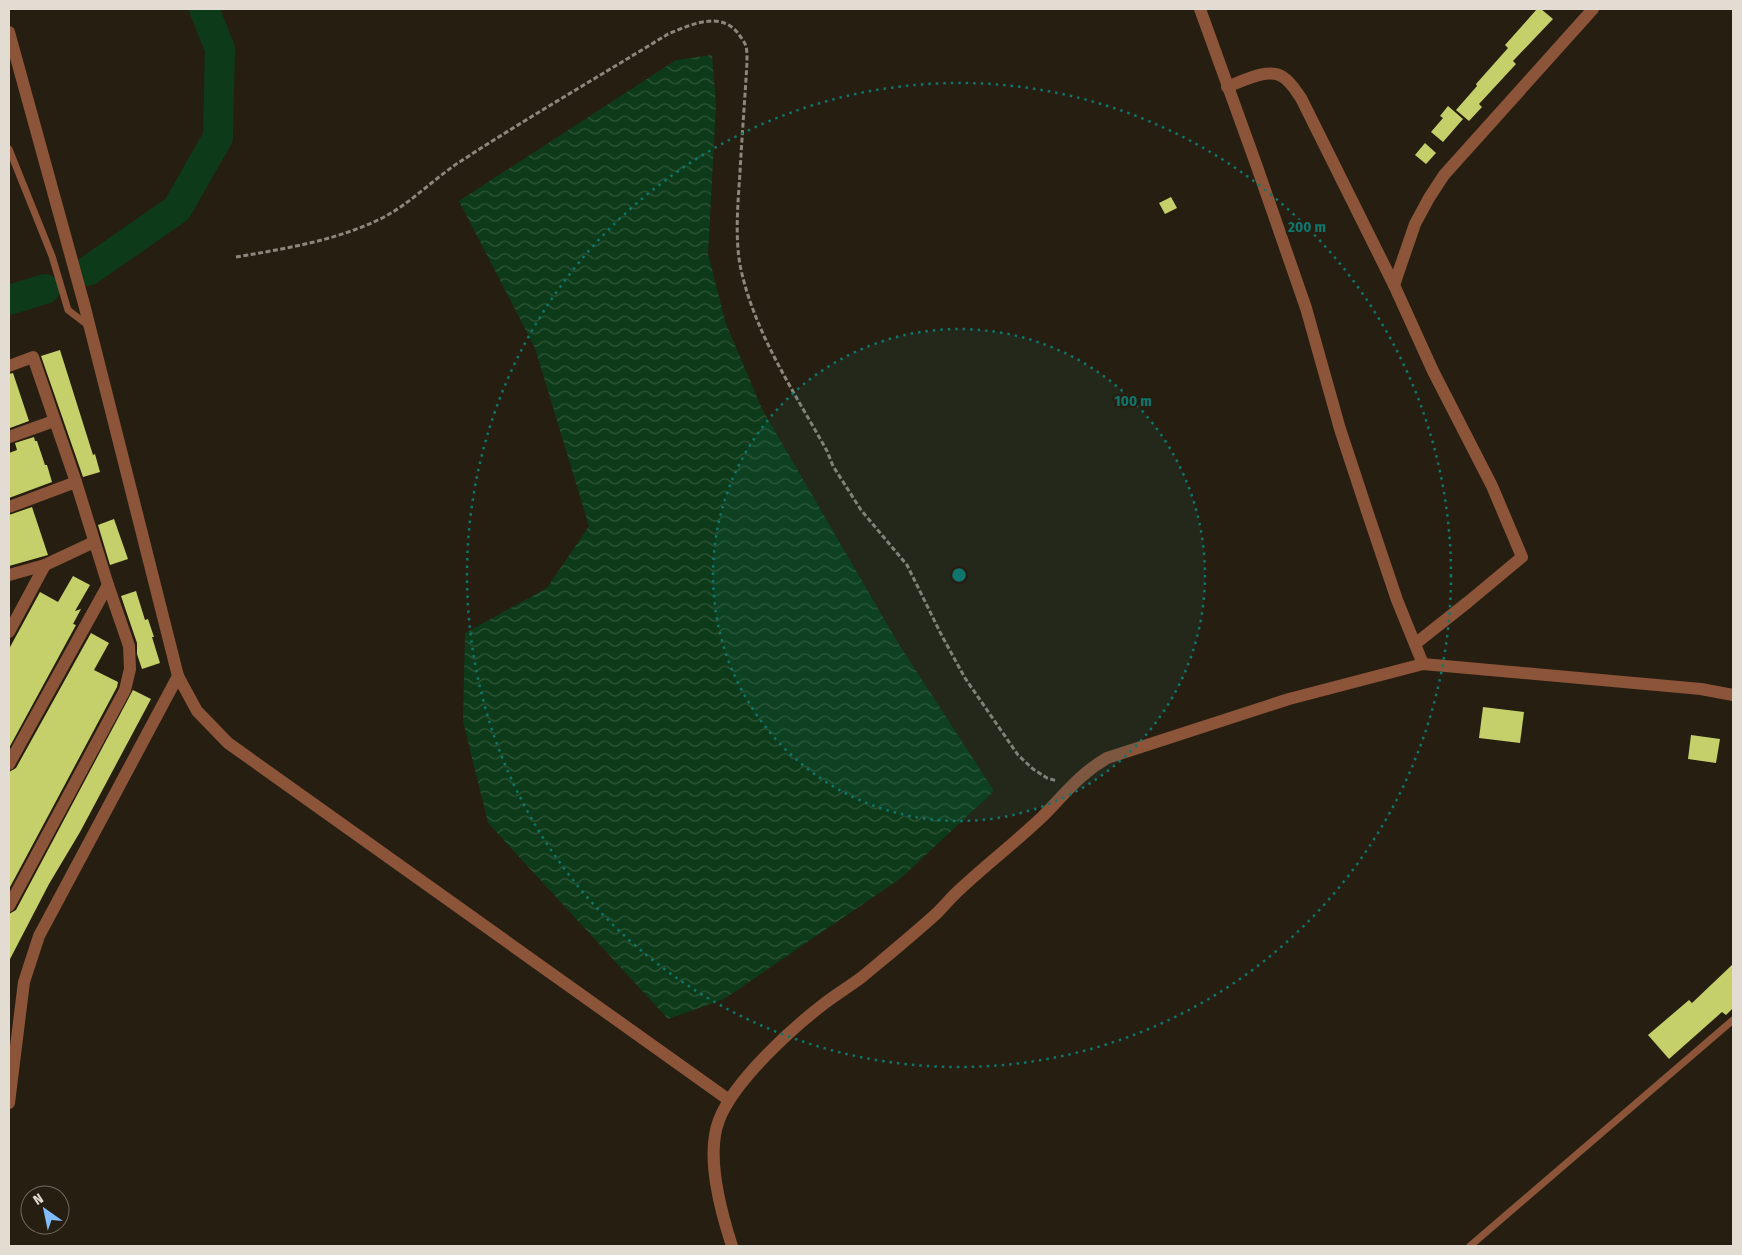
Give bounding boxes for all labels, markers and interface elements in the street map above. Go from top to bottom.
text: 200 m [1287,218,1326,236]
text: 100 m [1114,392,1152,410]
centre of rings [950,566,968,584]
north arrow [20,1185,70,1235]
text: N [30,1190,46,1209]

